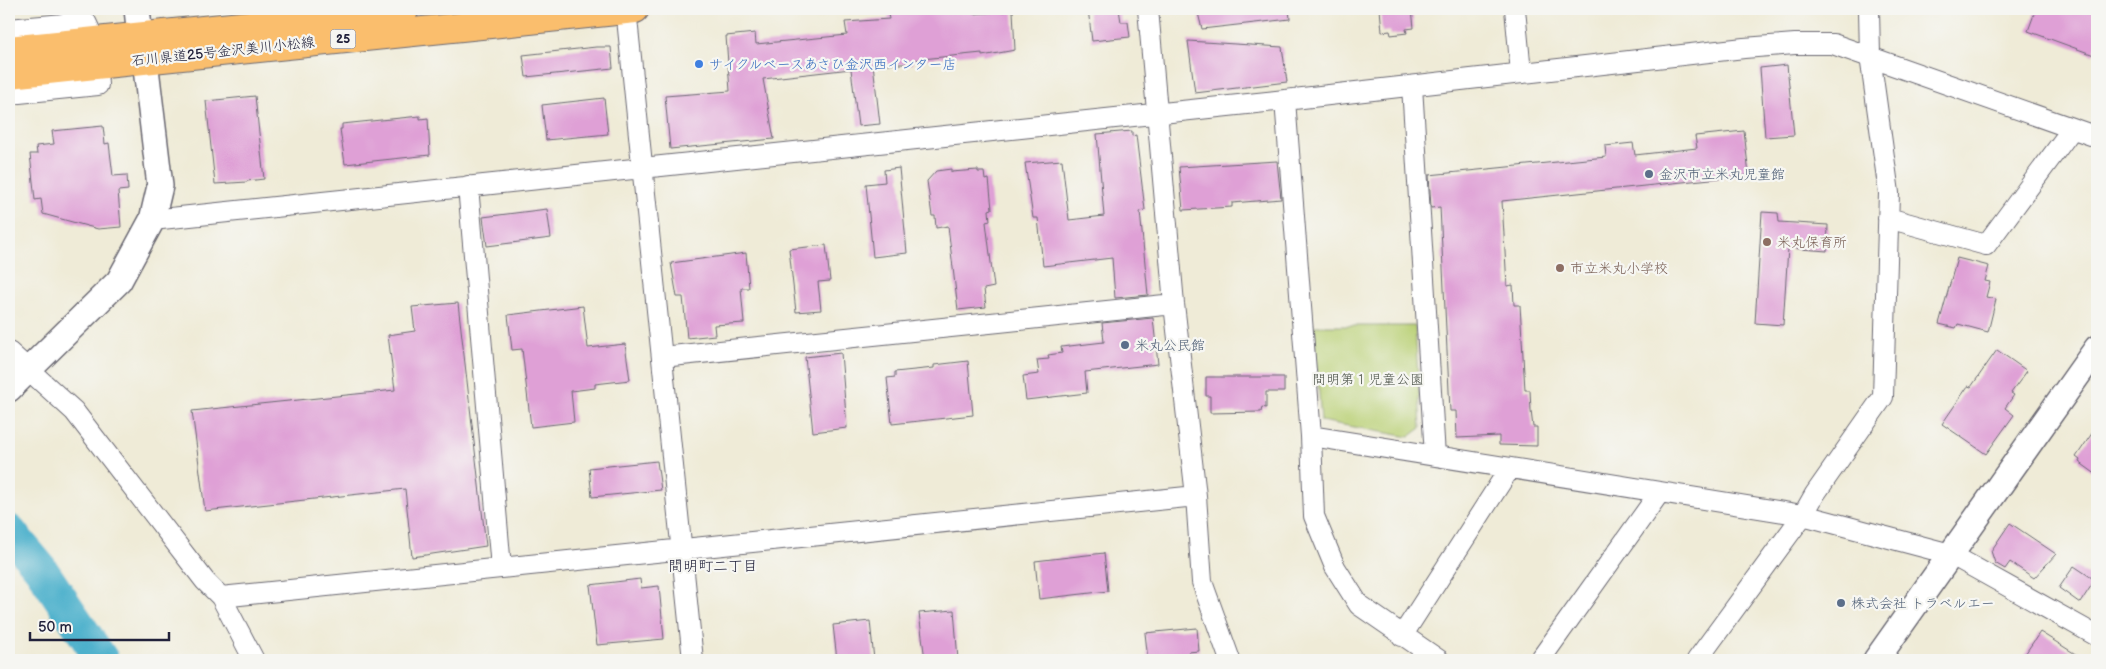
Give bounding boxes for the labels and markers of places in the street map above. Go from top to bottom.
place label: サイクルベースあさひ金沢西インター店 [709,56,957,73]
marker: サイクルベースあさひ金沢西インター店 [693,58,705,70]
place label: 金沢市立米丸児童館 [1659,166,1785,183]
marker: 金沢市立米丸児童館 [1643,168,1655,180]
place label: 米丸保育所 [1777,234,1847,251]
marker: 米丸保育所 [1761,236,1773,248]
place label: 市立米丸小学校 [1570,260,1668,277]
marker: 市立米丸小学校 [1554,262,1566,274]
place label: 米丸公民館 [1135,337,1205,354]
marker: 米丸公民館 [1119,339,1131,351]
place label: 株式会社 トラベルエー [1851,595,1995,612]
marker: 株式会社 トラベルエー [1835,597,1847,609]

